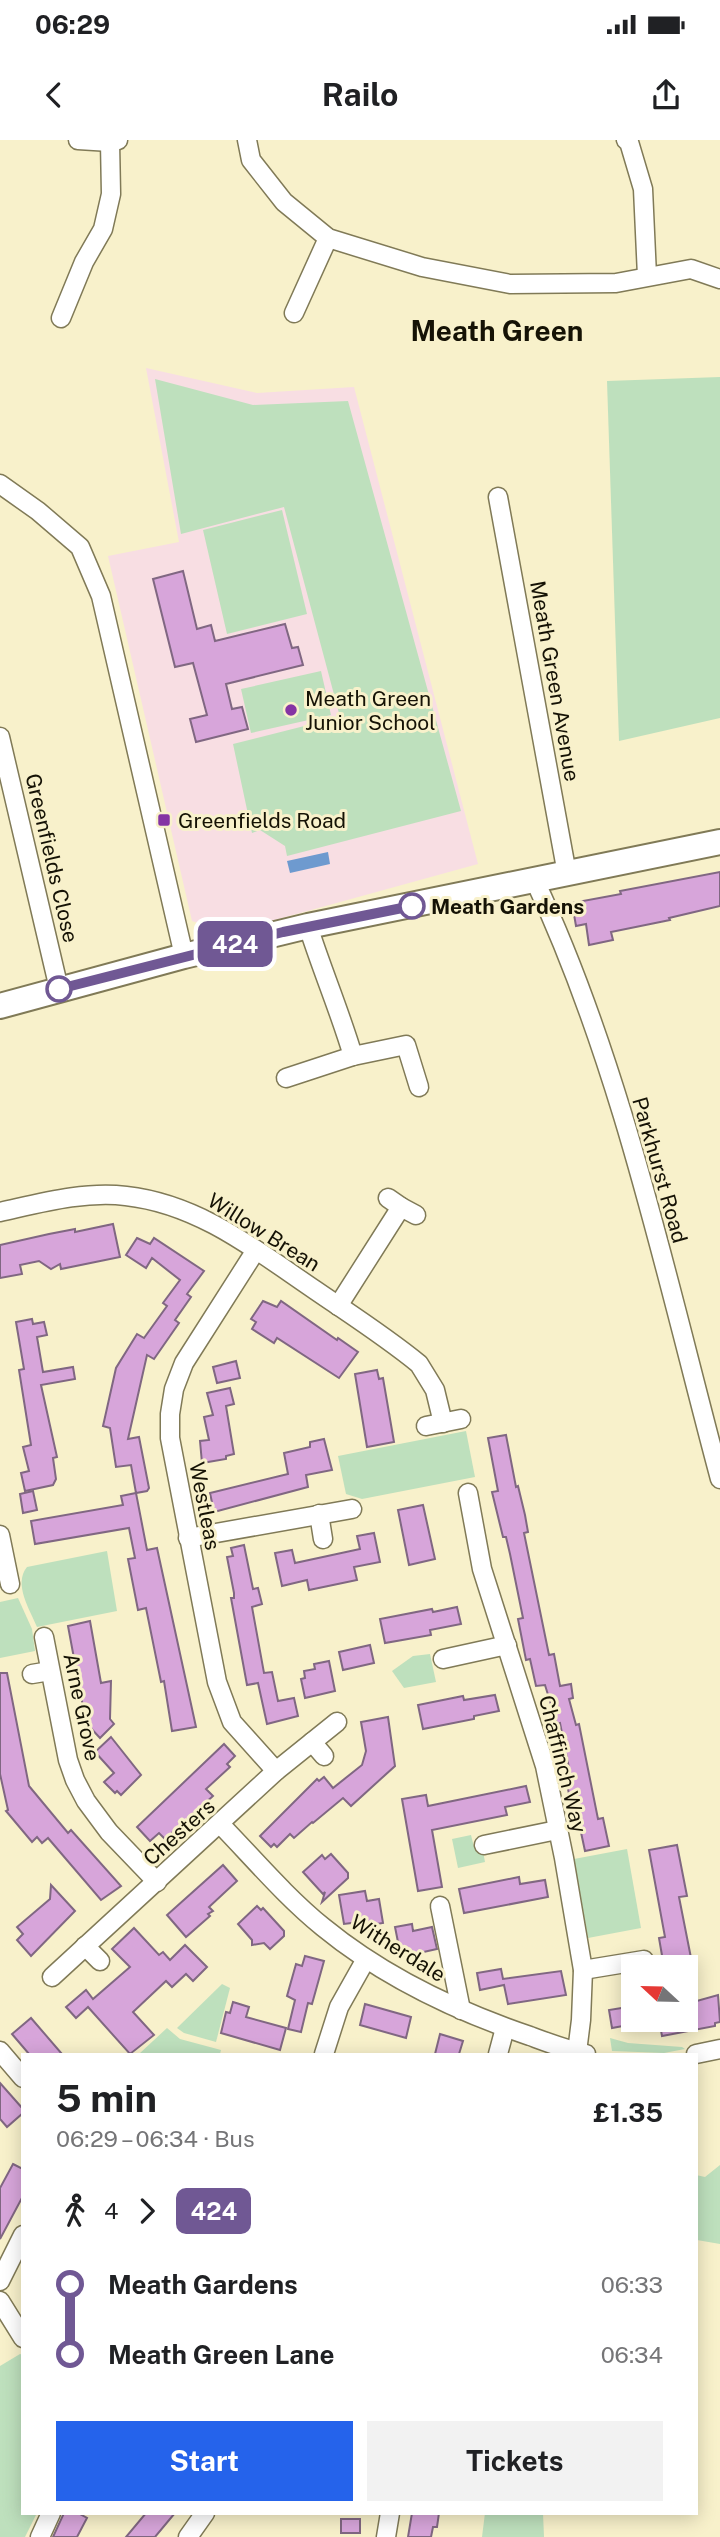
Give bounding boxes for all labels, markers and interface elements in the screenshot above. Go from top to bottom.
text: 06:29 [35,9,110,40]
icon: back [35,76,73,114]
text: Railo [322,76,398,113]
icon: share [647,76,685,114]
district label: Meath Green [411,314,583,347]
street label: Meath Green Avenue [525,579,585,783]
place label: Meath Green Junior School [305,686,436,735]
marker: Meath Green Junior School [283,702,299,718]
street label: Greenfields Close [20,771,84,945]
place label: Greenfields Road [178,808,346,833]
marker: Greenfields Road [156,812,172,828]
marker: Meath Gardens [399,893,425,919]
place label: Meath Gardens [431,894,584,919]
line badge: 424 [195,921,275,967]
text: 424 [212,930,258,958]
unlabelled marker [46,976,72,1002]
street label: Parkhurst Road [627,1094,693,1246]
street label: Willow Brean [203,1187,325,1277]
street label: Westleas [184,1460,226,1552]
street label: Arne Grove [58,1651,106,1763]
street label: Chaffinch Way [534,1693,592,1835]
street label: Chesters [138,1793,220,1871]
street label: Witherdale [346,1909,450,1987]
north arrow [621,1955,698,2032]
map controls [621,1955,698,2032]
text: 5 min [56,2076,157,2121]
text: £1.35 [593,2097,663,2128]
text: 06:29 – 06:34 · Bus [56,2125,255,2152]
icon: walk [56,2192,94,2230]
icon: forward [128,2192,166,2230]
text: 4 [104,2197,118,2224]
text: 424 [190,2197,237,2225]
text: Meath Gardens [108,2269,298,2300]
text: 06:33 [601,2271,663,2298]
text: Meath Green Lane [108,2339,334,2370]
text: 06:34 [601,2341,663,2368]
button: Start [56,2421,353,2501]
button: Tickets [367,2421,663,2501]

